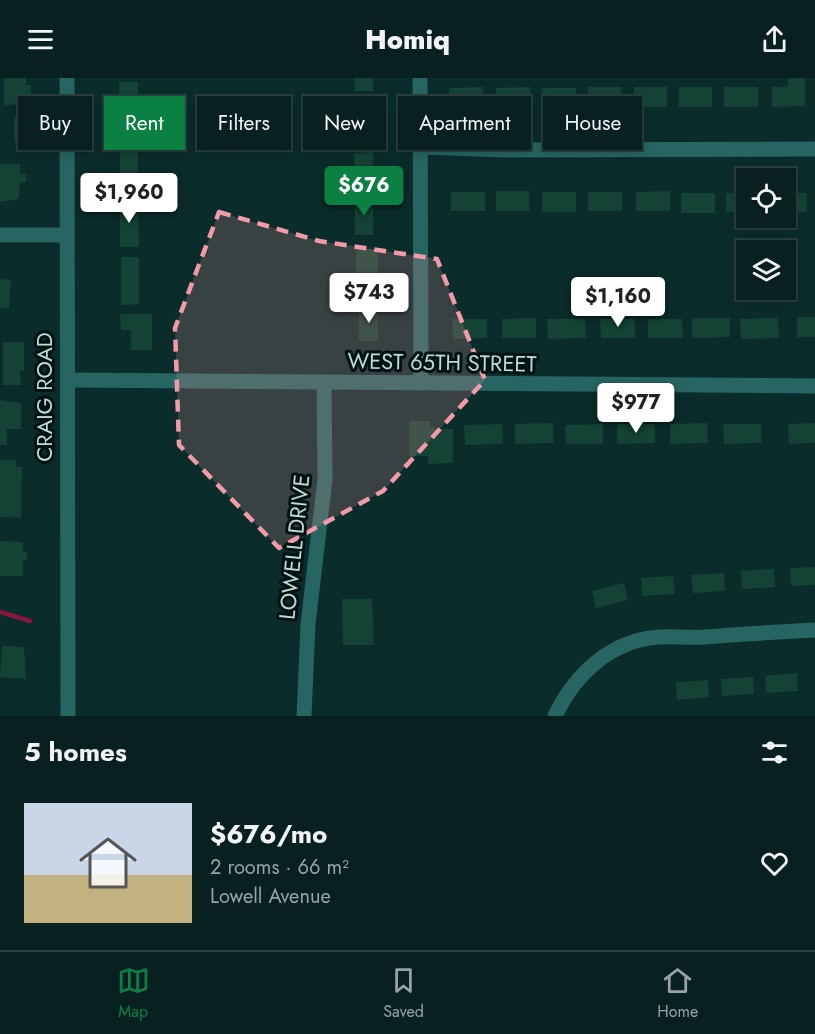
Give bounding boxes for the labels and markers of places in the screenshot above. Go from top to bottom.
pin: $676 [328,166,400,217]
pin: $1,960 [80,173,178,224]
pin: $743 [333,273,405,324]
pin: $1,160 [569,277,667,328]
pin: $977 [600,383,672,434]

